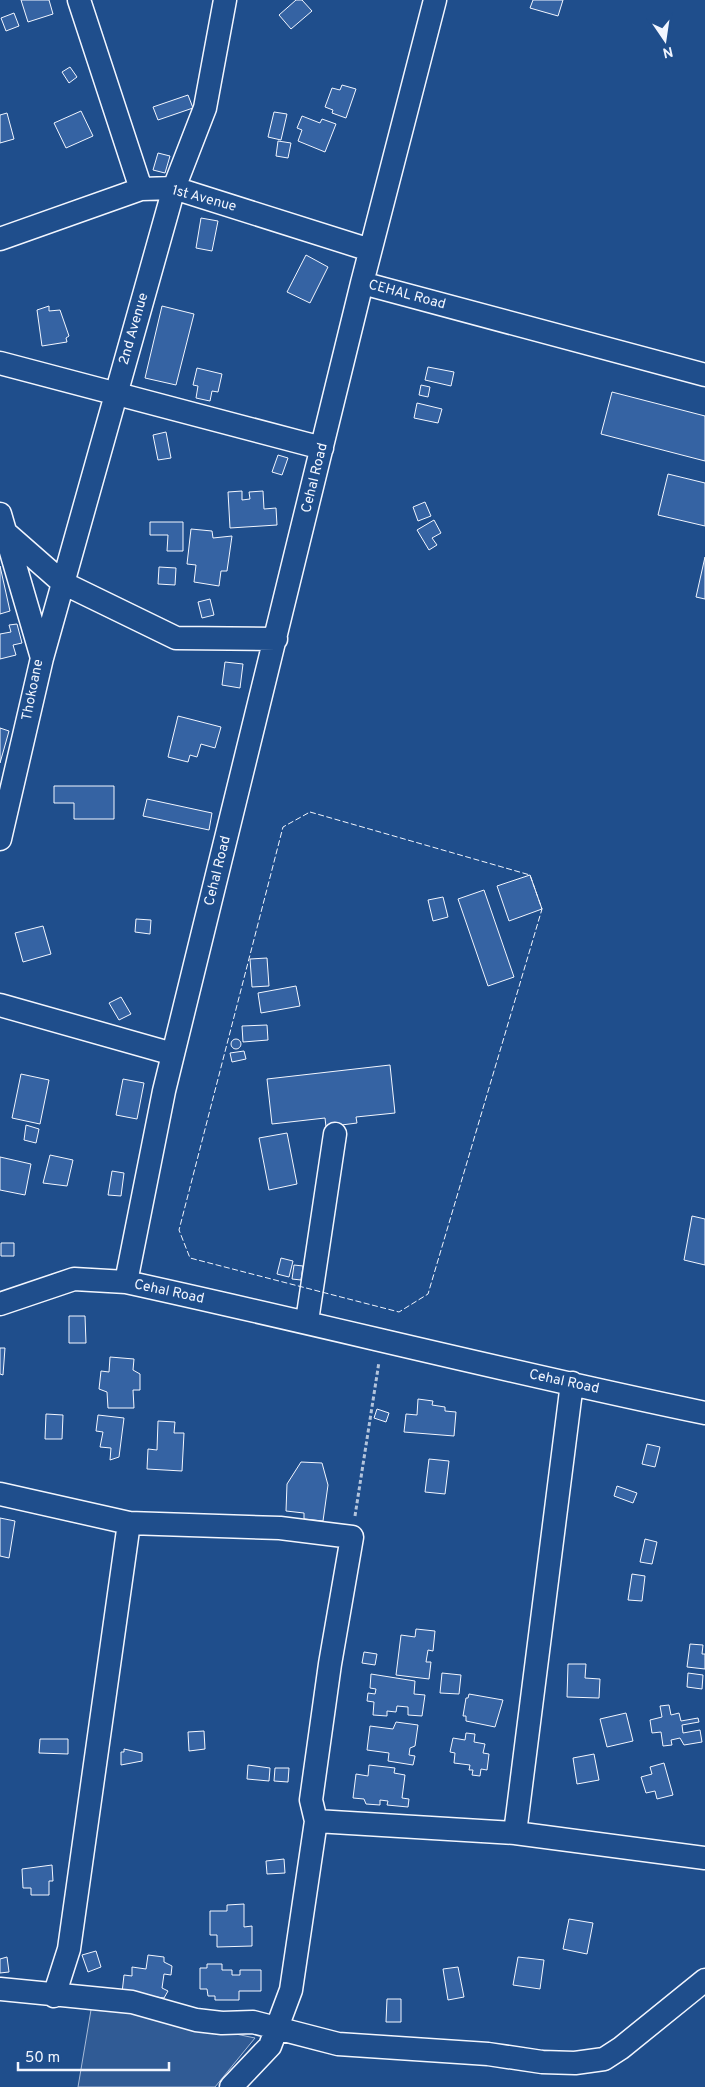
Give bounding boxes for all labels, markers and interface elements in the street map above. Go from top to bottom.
north arrow [640,15,690,65]
text: N [661,42,674,61]
street label: 1st Avenue [170,182,238,216]
street label: CEHAL Road [367,277,447,313]
street label: 2nd Avenue [116,291,152,367]
street label: Cehal Road [298,441,332,515]
street label: Thokoane [19,658,47,722]
street label: Cehal Road [201,834,235,908]
street label: Cehal Road [132,1276,206,1308]
street label: Cehal Road [527,1366,601,1398]
scale bar [18,2040,169,2072]
text: 50 m [25,2049,60,2068]

